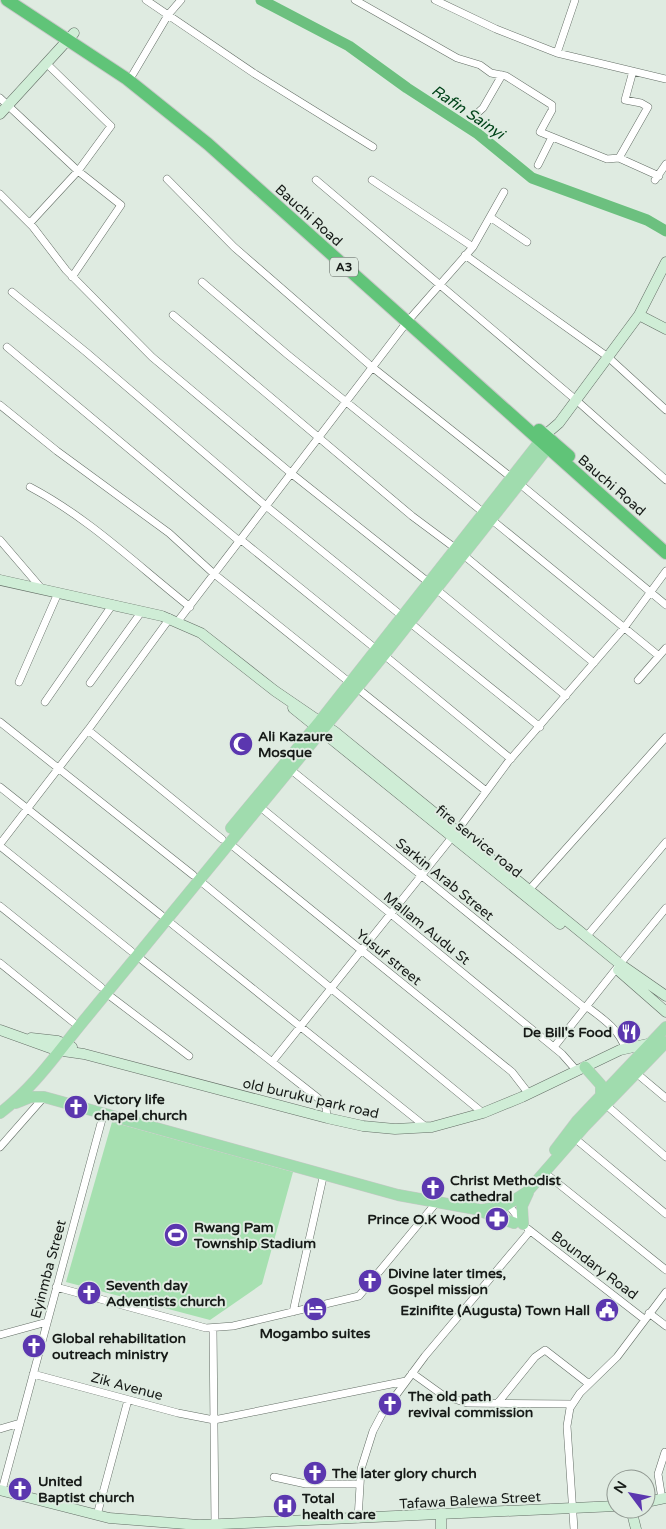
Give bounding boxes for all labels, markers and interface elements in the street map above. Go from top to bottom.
water label: Rafin Sainyi [428,81,510,144]
street label: Bauchi Road [272,181,346,250]
road number: A3 [330,258,358,276]
street label: Bauchi Road [574,451,649,519]
place label: Ali Kazaure Mosque [258,728,333,761]
mosque icon: Ali Kazaure Mosque [228,731,254,757]
street label: fire service road [432,801,525,881]
street label: Sarkin Arab Street [392,835,498,925]
street label: Mallam Audu St [380,888,474,969]
street label: Yusuf street [353,926,425,989]
restaurant icon: De Bill's Food [616,1019,642,1045]
place label: De Bill's Food [523,1024,612,1041]
street label: old buruku park road [241,1075,381,1122]
place label: Victory life chapel church [94,1091,187,1124]
church icon: Victory life chapel church [63,1094,89,1120]
place label: Christ Methodist cathedral [450,1172,561,1205]
church icon: Christ Methodist cathedral [420,1175,446,1201]
pharmacy icon: Prince O.K Wood [484,1206,510,1232]
place label: Prince O.K Wood [367,1211,480,1228]
street label: Eyinmba Street [27,1217,70,1320]
place label: Rwang Pam Township Stadium [193,1219,316,1252]
sports icon: Rwang Pam Township Stadium [163,1222,189,1248]
street label: Boundary Road [548,1227,641,1303]
place label: Divine later times, Gospel mission [388,1265,506,1298]
church icon: Divine later times, Gospel mission [357,1268,383,1294]
place label: Seventh day Adventists church [106,1277,226,1310]
church icon: Seventh day Adventists church [76,1280,102,1306]
hotel icon: Mogambo suites [302,1296,328,1322]
public building icon: Ezinifite (Augusta) Town Hall [594,1297,620,1323]
place label: Ezinifite (Augusta) Town Hall [400,1302,590,1319]
place label: Mogambo suites [259,1325,371,1342]
place label: Global rehabilitation outreach ministry [52,1330,186,1363]
church icon: Global rehabilitation outreach ministry [21,1333,47,1359]
street label: Zik Avenue [89,1369,165,1404]
place label: The old path revival commission [407,1388,533,1421]
church icon: The old path revival commission [377,1391,403,1417]
church icon: The later glory church [302,1460,328,1486]
place label: The later glory church [331,1465,477,1482]
north arrow [606,1469,656,1519]
place label: United Baptist church [38,1473,134,1506]
church icon: United Baptist church [7,1476,33,1502]
text: N [610,1478,631,1497]
street label: Tafawa Balewa Street [399,1488,542,1513]
place label: Total health care [301,1490,376,1523]
hospital icon: Total health care [272,1493,298,1519]

